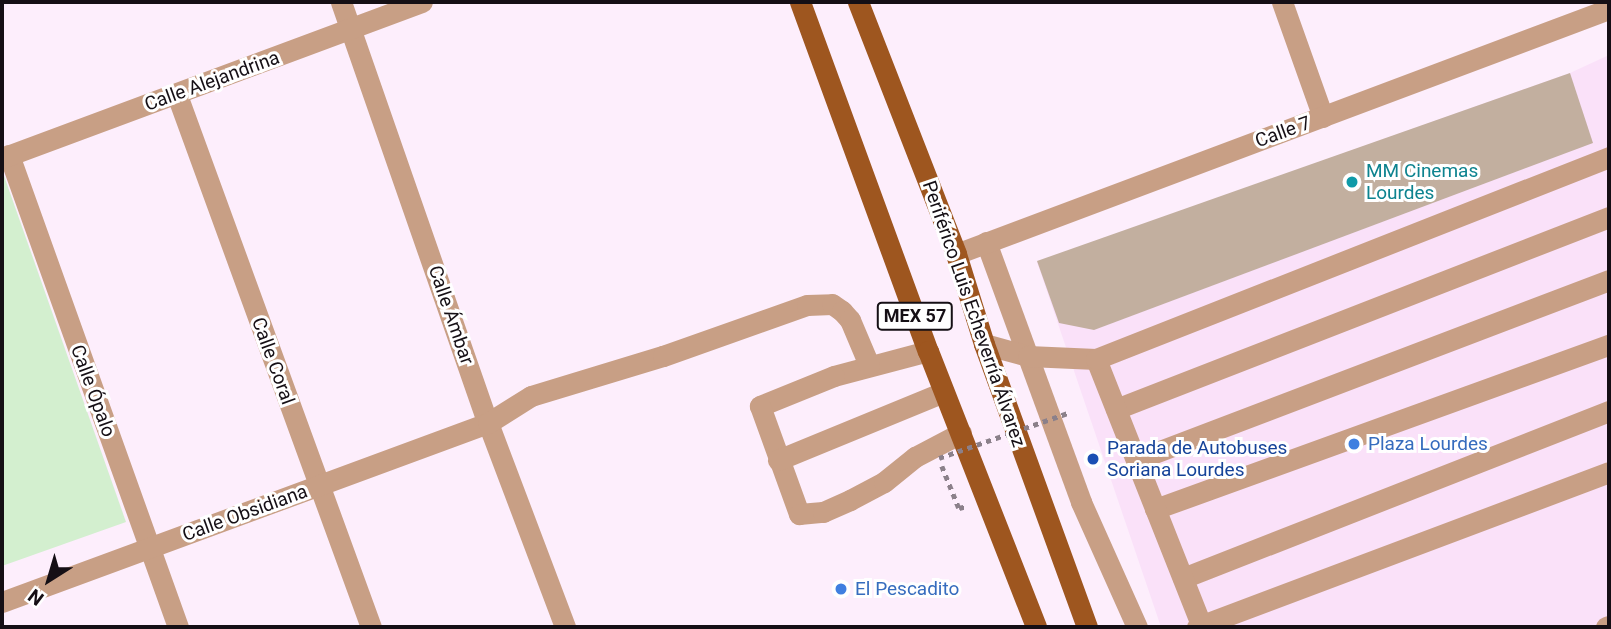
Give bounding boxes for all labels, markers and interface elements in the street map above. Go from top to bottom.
street label: Calle Alejandrina [141,46,283,116]
street label: Calle 7 [1252,111,1314,153]
place label: MM Cinemas Lourdes [1366,160,1478,204]
marker: MM Cinemas Lourdes [1344,174,1360,190]
street label: Periférico Luis Echeverría Álvarez [918,178,1030,450]
street label: Calle Ámbar [423,262,479,368]
road number: MEX 57 [876,302,954,330]
street label: Calle Coral [247,314,299,408]
street label: Calle Ópalo [66,342,120,440]
place label: Plaza Lourdes [1368,433,1488,455]
marker: Plaza Lourdes [1346,436,1362,452]
place label: Parada de Autobuses Soriana Lourdes [1107,437,1287,481]
marker: Parada de Autobuses Soriana Lourdes [1085,451,1101,467]
street label: Calle Obsidiana [179,480,311,546]
north arrow [14,545,84,615]
place label: El Pescadito [855,578,959,600]
marker: El Pescadito [833,581,849,597]
text: N [24,584,48,610]

